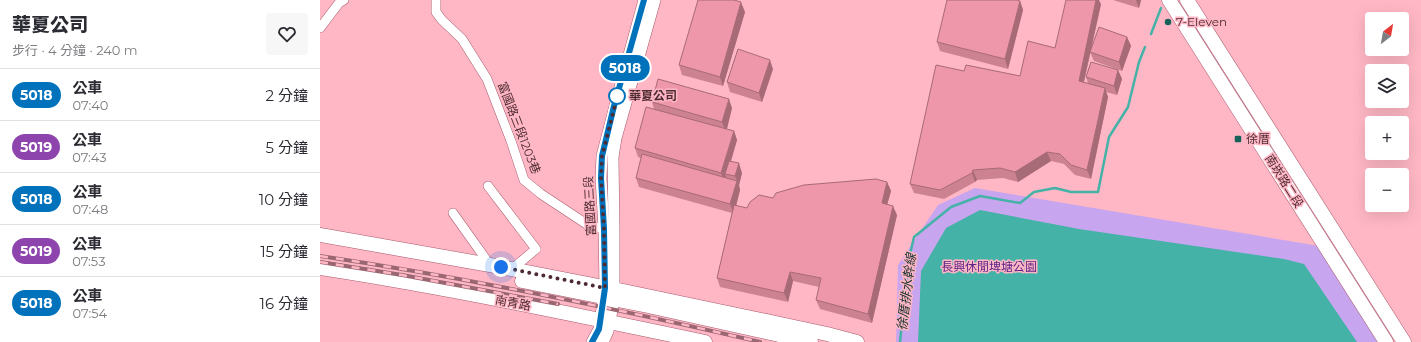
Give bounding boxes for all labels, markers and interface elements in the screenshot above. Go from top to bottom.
north arrow [1365,12,1409,56]
map controls [1365,12,1409,212]
text: 華夏公司 [12,13,88,36]
button: heart [266,13,308,55]
place label: 7-Eleven [1176,14,1227,29]
marker: 7-Eleven [1163,17,1173,27]
text: 步行 · 4 分鐘 · 240 m [12,42,138,58]
line badge: 5018 [597,55,653,81]
text: 5018 [609,59,641,77]
button: layers [1365,64,1409,108]
text: 公車 [73,78,103,97]
street label: 富國路三段1203巷 [495,80,544,176]
text: 5018 [20,86,53,104]
text: 2 分鐘 [266,86,308,105]
marker: 華夏公司 [608,87,626,105]
place label: 華夏公司 [629,88,677,103]
text: 07:40 [73,97,108,113]
button: + [1365,116,1409,160]
text: 公車 [72,130,102,149]
place label: 徐厝 [1246,131,1270,146]
marker: 徐厝 [1233,134,1243,144]
text: 5019 [20,138,52,156]
text: 5 分鐘 [266,138,308,157]
text: 07:43 [72,149,107,165]
street label: 南崁路二段 [1262,151,1307,210]
button: − [1365,168,1409,212]
street label: 富國路三段 [580,176,599,236]
text: 公車 [73,182,103,201]
text: 5018 [20,190,53,208]
text: 10 分鐘 [259,190,308,209]
text: 07:48 [73,201,108,217]
text: 公車 [72,234,102,253]
text: 5019 [20,242,52,260]
text: 15 分鐘 [260,242,308,261]
water label: 徐厝排水幹線 [893,250,919,332]
text: 07:53 [72,253,105,269]
your location [491,257,511,277]
park label: 長興休閒埤塘公園 [941,259,1037,274]
text: 公車 [73,286,103,305]
street label: 南青路 [494,292,532,313]
text: 5018 [20,294,53,312]
text: 16 分鐘 [260,294,308,313]
text: 07:54 [73,305,107,321]

